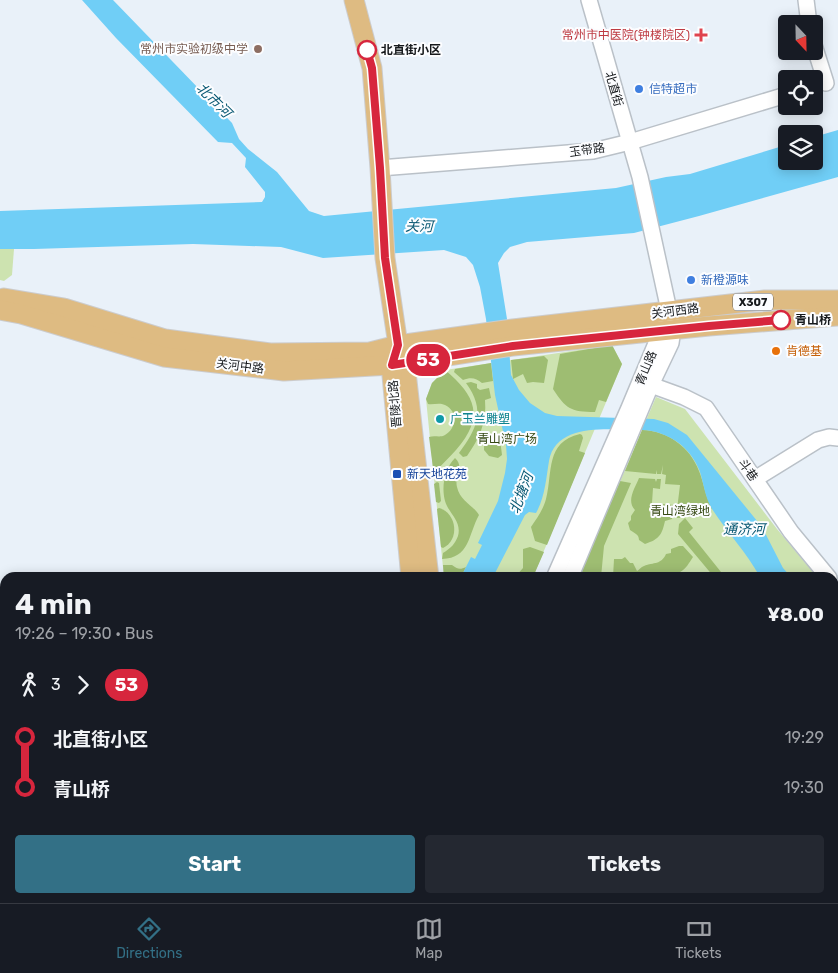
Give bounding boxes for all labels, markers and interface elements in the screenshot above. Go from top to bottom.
north arrow [778,15,822,60]
map controls [778,15,823,170]
place label: 常州市中医院(钟楼院区) [562,28,690,42]
marker: 常州市中医院(钟楼院区) [694,28,708,42]
marker: 北直街小区 [357,40,377,60]
place label: 常州市实验初级中学 [140,42,248,56]
marker: 常州市实验初级中学 [252,43,264,55]
place label: 北直街小区 [381,43,441,57]
street label: 北直街 [602,70,626,108]
button: locate [778,70,823,115]
water label: 北市河 [193,79,237,123]
place label: 信特超市 [649,82,697,96]
marker: 信特超市 [633,83,645,95]
button: layers [778,125,823,170]
street label: 玉带路 [568,141,606,159]
water label: 关河 [405,218,436,235]
place label: 新橙源味 [701,273,749,287]
marker: 新橙源味 [685,274,697,286]
road number: X307 [733,294,773,310]
street label: 关河西路 [650,301,700,321]
marker: 青山桥 [771,310,791,330]
place label: 青山桥 [795,313,831,327]
line badge: 53 [406,344,450,376]
place label: 肯德基 [786,344,822,358]
marker: 肯德基 [770,345,782,357]
text: 53 [416,349,440,371]
street label: 青山路 [633,349,659,387]
street label: 关河中路 [215,356,265,376]
street label: 晋陵北路 [386,379,404,429]
place label: 广玉兰雕塑 [450,412,510,426]
marker: 广玉兰雕塑 [434,413,446,425]
park label: 青山湾广场 [477,432,537,446]
street label: 斗巷 [735,456,761,484]
place label: 新天地花苑 [407,467,467,481]
marker: 新天地花苑 [391,468,403,480]
water label: 北塘河 [506,468,538,516]
park label: 青山湾绿地 [650,504,710,518]
water label: 通济河 [723,521,768,538]
text: 4 min [15,588,92,621]
text: ¥8.00 [767,603,824,626]
text: 19:26 – 19:30 · Bus [15,624,153,643]
icon: walk [15,671,43,699]
icon: forward [69,671,97,699]
text: 53 [115,674,138,696]
text: 3 [51,675,61,694]
text: 北直街小区 [53,728,148,751]
text: 19:29 [785,728,824,747]
text: 青山桥 [53,778,110,801]
text: 19:30 [784,778,824,797]
button: Start [15,835,415,893]
button: Tickets [425,835,824,893]
tab: Directions [116,915,183,962]
tab: Map [415,915,443,962]
tab: Tickets [675,915,722,962]

